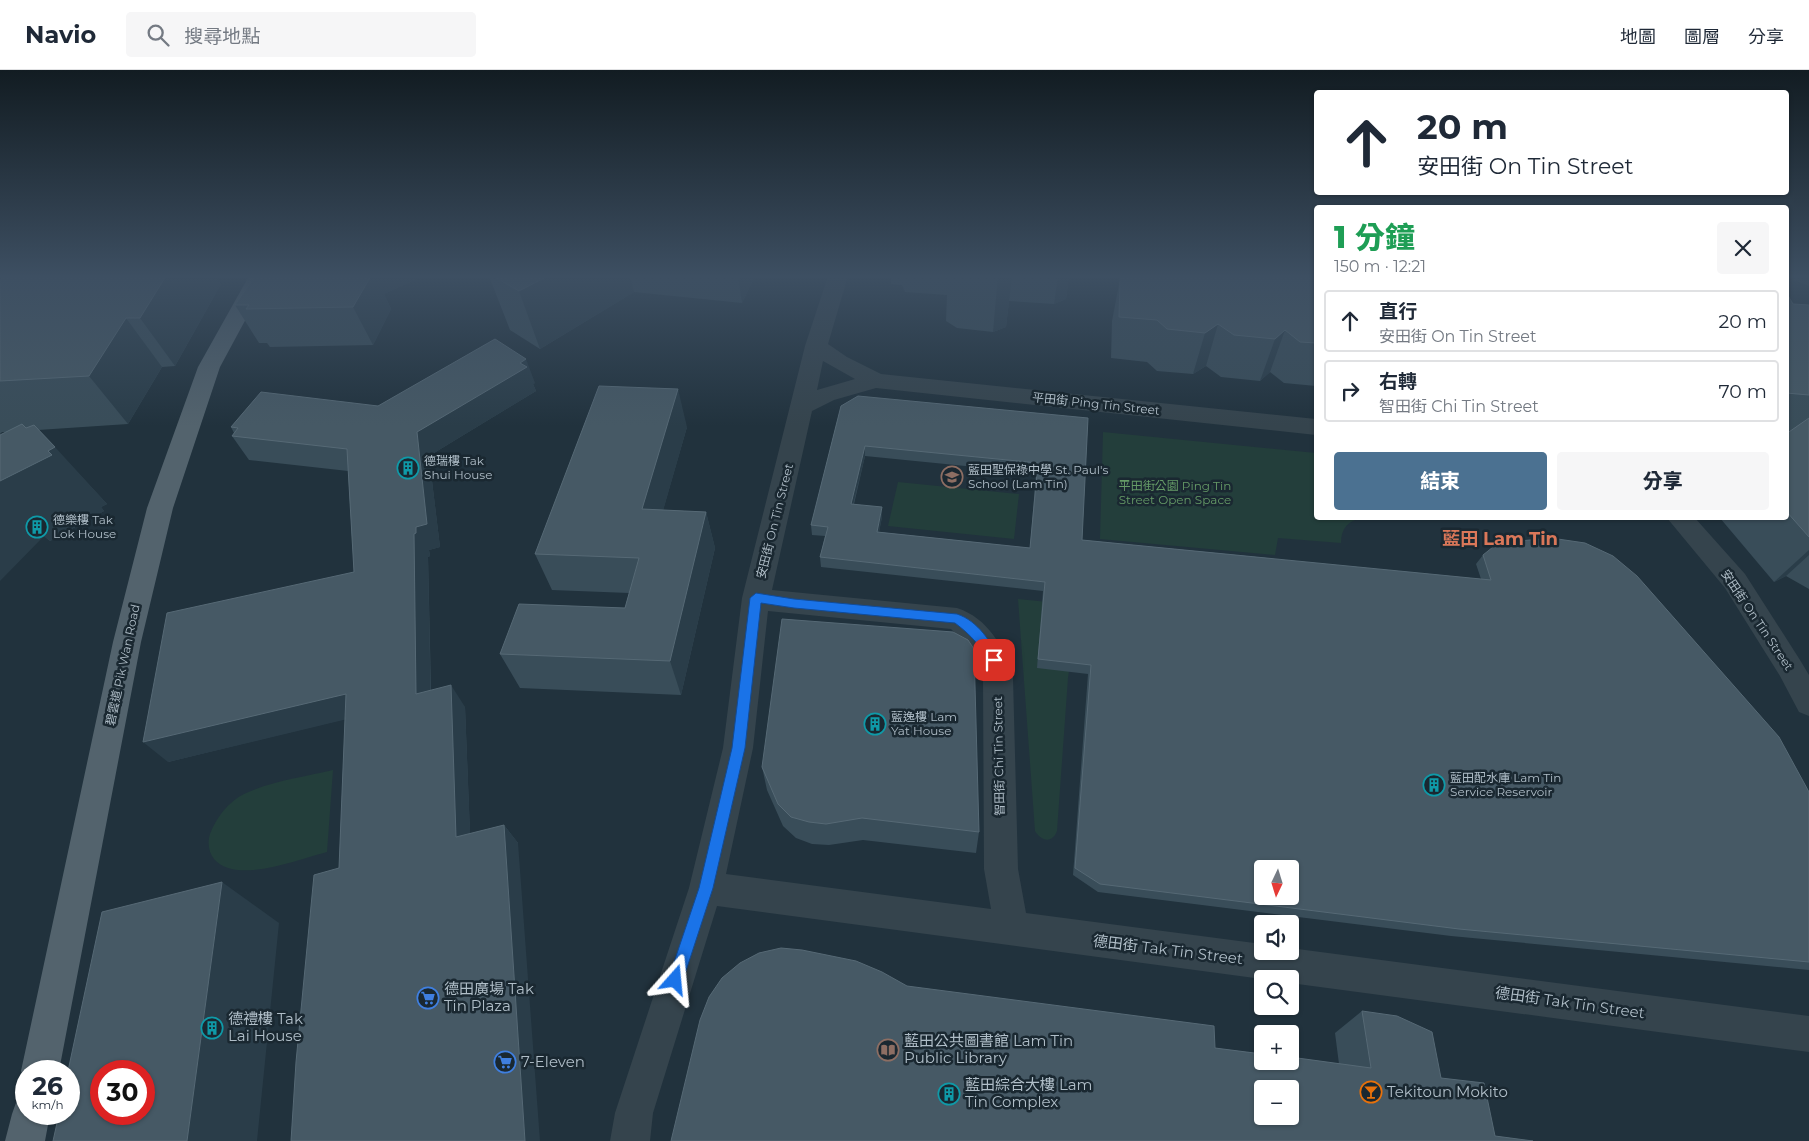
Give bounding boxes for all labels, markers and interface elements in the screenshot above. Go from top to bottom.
search box [126,12,476,57]
text: Navio [25,20,96,49]
icon: search [144,21,172,49]
text: 搜尋地點 [184,25,260,48]
text: 地圖 [1620,26,1656,48]
text: 圖層 [1684,26,1720,48]
text: 分享 [1748,26,1784,48]
text: 20 m [1417,105,1508,148]
icon: ahead [1334,110,1399,175]
text: 安田街 On Tin Street [1417,153,1634,180]
text: 1 分鐘 [1334,219,1415,256]
button: close [1717,222,1769,274]
text: 150 m · 12:21 [1334,257,1426,276]
text: 直行 [1379,300,1417,323]
icon: ahead [1336,307,1364,335]
text: 20 m [1719,310,1767,333]
text: 安田街 On Tin Street [1379,327,1537,346]
text: 右轉 [1379,370,1417,393]
icon: right [1336,377,1364,405]
text: 70 m [1718,380,1767,403]
street label: 平田街 Ping Tin Street [1032,389,1161,418]
text: 智田街 Chi Tin Street [1379,397,1539,416]
button: 結束 [1334,452,1547,510]
button: 分享 [1557,452,1769,510]
place label: 德瑞樓 Tak Shui House [424,453,492,482]
building icon: 德瑞樓 Tak Shui House [396,456,420,480]
street label: 安田街 On Tin Street [753,462,796,580]
place label: 藍田聖保祿中學 St. Paul's School (Lam Tin) [968,462,1108,491]
school or university icon: 藍田聖保祿中學 St. Paul's School (Lam Tin) [940,465,964,489]
park label: 平田街公園 Ping Tin Street Open Space [1119,478,1231,507]
place label: 德樂樓 Tak Lok House [53,512,116,541]
building icon: 德樂樓 Tak Lok House [25,515,49,539]
district label: 藍田 Lam Tin [1442,528,1558,550]
street label: 安田街 On Tin Street [1718,567,1797,673]
street label: 碧雲道 Pik Wan Road [102,603,143,727]
pin [973,639,1015,681]
icon: arrive [980,646,1008,674]
street label: 智田街 Chi Tin Street [990,696,1007,816]
place label: 藍逸樓 Lam Yat House [891,709,957,738]
building icon: 藍逸樓 Lam Yat House [863,712,887,736]
place label: 藍田配水庫 Lam Tin Service Reservoir [1450,770,1561,799]
building icon: 藍田配水庫 Lam Tin Service Reservoir [1422,773,1446,797]
north arrow [1254,860,1299,905]
map controls [1254,860,1299,1125]
button: sound [1254,915,1299,960]
street label: 德田街 Tak Tin Street [1092,931,1244,968]
position arrow [648,953,700,1005]
button: search [1254,970,1299,1015]
place label: 德田廣場 Tak Tin Plaza [444,979,534,1015]
street label: 德田街 Tak Tin Street [1494,983,1646,1022]
supermarket icon: 德田廣場 Tak Tin Plaza [416,986,440,1010]
place label: 德禮樓 Tak Lai House [228,1009,303,1045]
building icon: 德禮樓 Tak Lai House [200,1016,224,1040]
button: + [1254,1025,1299,1070]
place label: 藍田公共圖書館 Lam Tin Public Library [904,1031,1073,1067]
library icon: 藍田公共圖書館 Lam Tin Public Library [876,1038,900,1062]
supermarket icon: 7-Eleven [493,1050,517,1074]
place label: 7-Eleven [521,1052,585,1071]
speed limit sign: 30 [90,1060,155,1125]
text: 26 [32,1071,63,1101]
place label: 藍田綜合大樓 Lam Tin Complex [965,1075,1093,1111]
button: − [1254,1080,1299,1125]
bar icon: Tekitoun Mokito [1359,1080,1383,1104]
building icon: 藍田綜合大樓 Lam Tin Complex [937,1082,961,1106]
place label: Tekitoun Mokito [1387,1082,1508,1101]
text: km/h [31,1097,64,1112]

